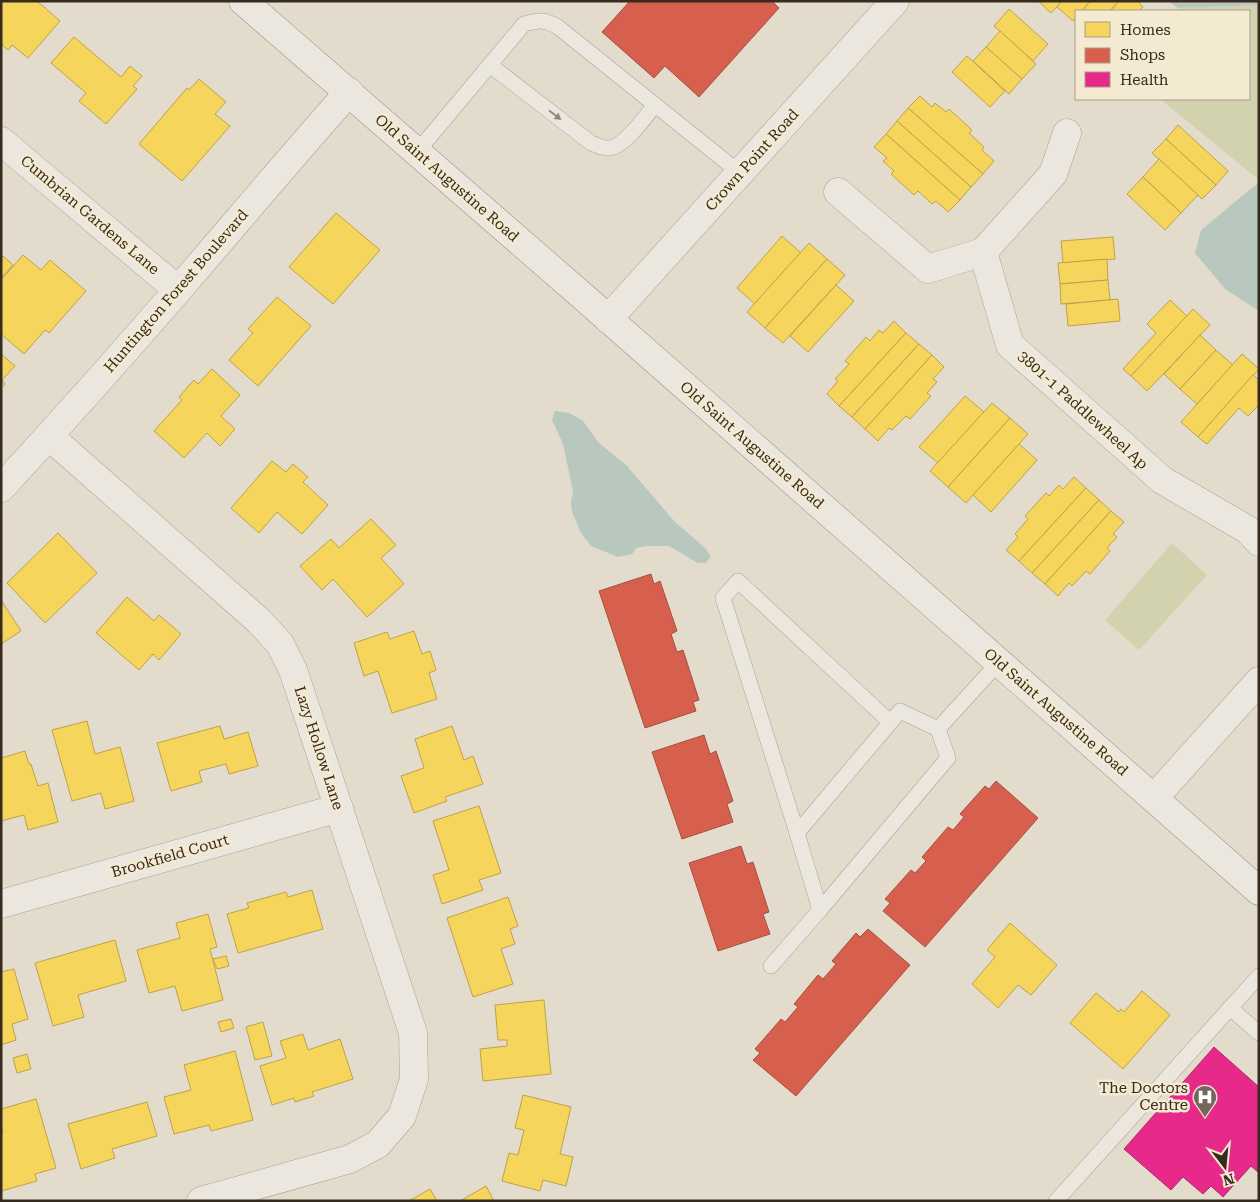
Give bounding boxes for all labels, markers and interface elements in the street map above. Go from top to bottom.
legend [1075,10,1250,100]
text: Homes [1120,21,1171,39]
text: Shops [1120,46,1165,64]
text: Health [1120,71,1169,89]
street label: Crown Point Road [702,105,803,215]
one-way arrow [548,110,561,121]
street label: Old Saint Augustine Road [371,111,523,246]
street label: Cumbrian Gardens Lane [17,152,163,278]
street label: Huntington Forest Boulevard [100,205,252,376]
street label: 3801-1 Paddlewheel Ap [1014,347,1152,473]
street label: Old Saint Augustine Road [676,378,828,513]
street label: Old Saint Augustine Road [980,645,1132,780]
street label: Lazy Hollow Lane [291,684,347,812]
street label: Brookfield Court [109,830,231,881]
place label: The Doctors Centre [1099,1079,1188,1114]
hospital icon: The Doctors Centre [1192,1084,1218,1118]
north arrow [1200,1142,1250,1192]
text: N [1221,1170,1236,1189]

